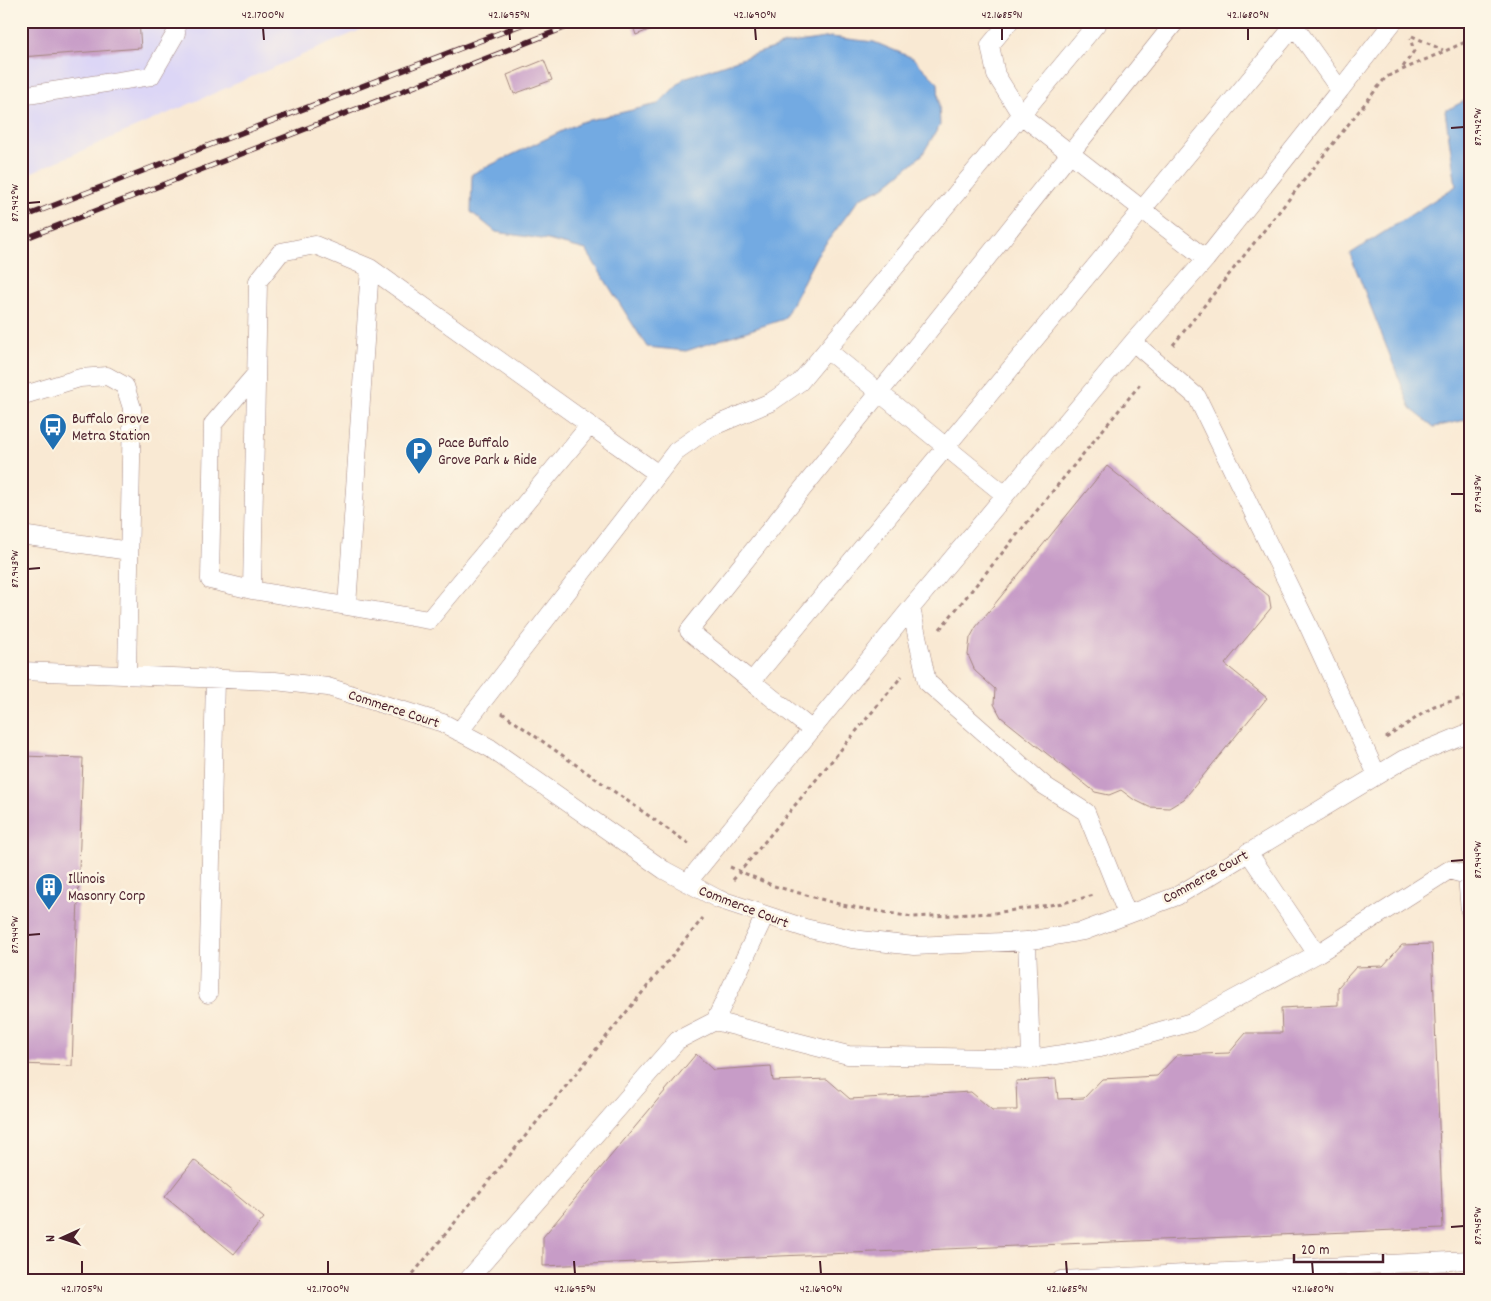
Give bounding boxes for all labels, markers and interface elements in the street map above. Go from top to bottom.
text: 42.1700°N [242,7,284,24]
text: 42.1695°N [488,7,530,24]
text: 42.1690°N [734,7,776,24]
text: 42.1685°N [982,7,1023,24]
text: 42.1680°N [1227,7,1269,24]
text: 87.942°W [1470,108,1487,146]
text: 87.942°W [7,184,24,222]
place label: Buffalo Grove Metra Station [72,409,150,448]
bus stop icon: Buffalo Grove Metra Station [38,412,68,451]
place label: Pace Buffalo Grove Park & Ride [438,433,537,472]
parking icon: Pace Buffalo Grove Park & Ride [404,436,434,475]
text: 87.943°W [1470,475,1487,513]
text: 87.943°W [7,550,24,588]
street label: Commerce Court [345,685,442,735]
text: 87.944°W [1470,841,1487,879]
street label: Commerce Court [1159,845,1253,910]
place label: Illinois Masonry Corp [68,869,145,908]
building icon: Illinois Masonry Corp [34,872,64,911]
street label: Commerce Court [695,881,792,935]
text: 87.944°W [7,916,24,954]
text: 87.945°W [1470,1207,1487,1245]
north arrow [38,1214,88,1264]
scale bar [1294,1231,1382,1263]
text: N [41,1235,61,1243]
text: 20 m [1301,1240,1329,1262]
text: 42.1705°N [61,1281,103,1298]
text: 42.1700°N [307,1281,349,1298]
text: 42.1695°N [554,1281,596,1298]
text: 42.1690°N [800,1281,842,1298]
text: 42.1685°N [1047,1281,1088,1298]
text: 42.1680°N [1292,1281,1334,1298]

